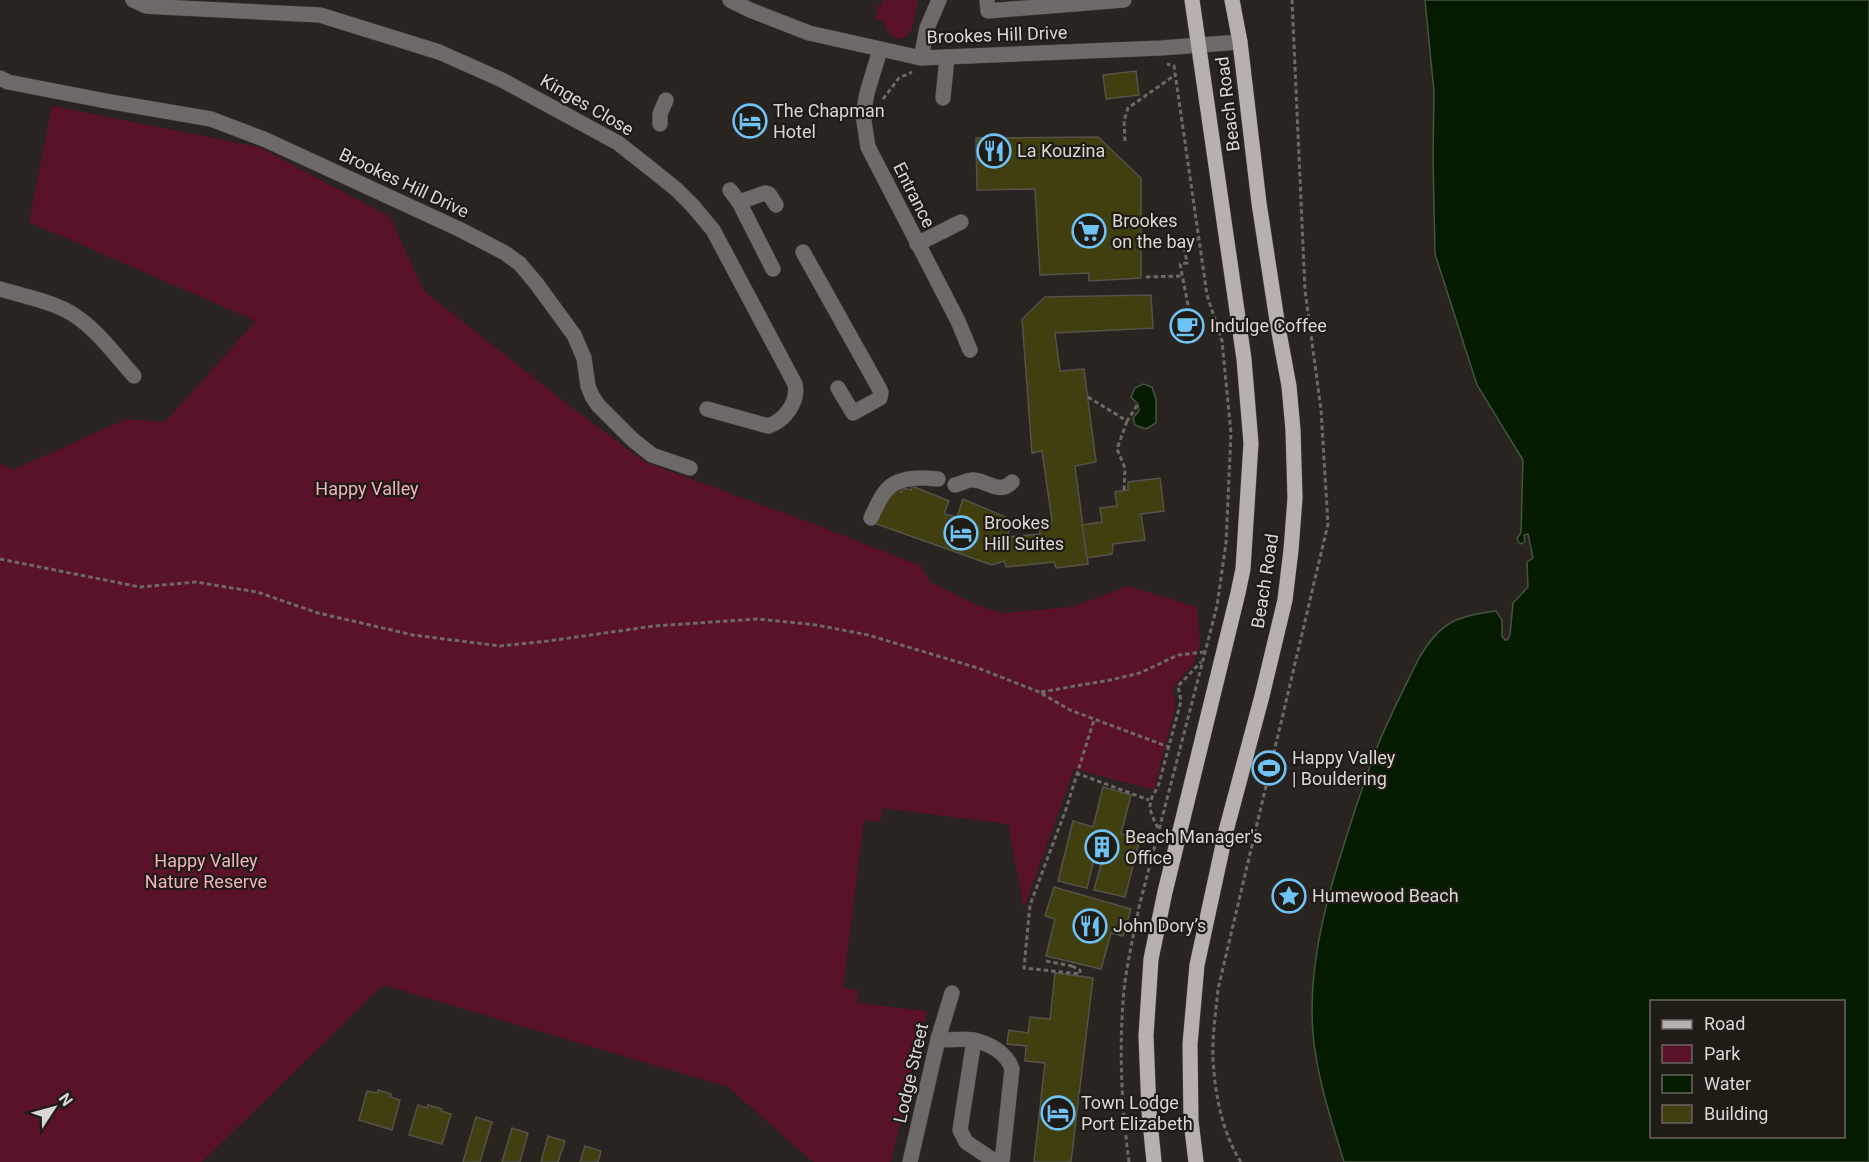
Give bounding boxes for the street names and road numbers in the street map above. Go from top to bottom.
street label: Brookes Hill Drive [926,22,1068,47]
street label: Beach Road [1211,55,1244,153]
street label: Kinges Close [537,69,638,140]
street label: Brookes Hill Drive [336,143,472,222]
street label: Entrance [889,159,940,231]
street label: Beach Road [1247,532,1282,630]
street label: Lodge Street [889,1021,932,1125]

